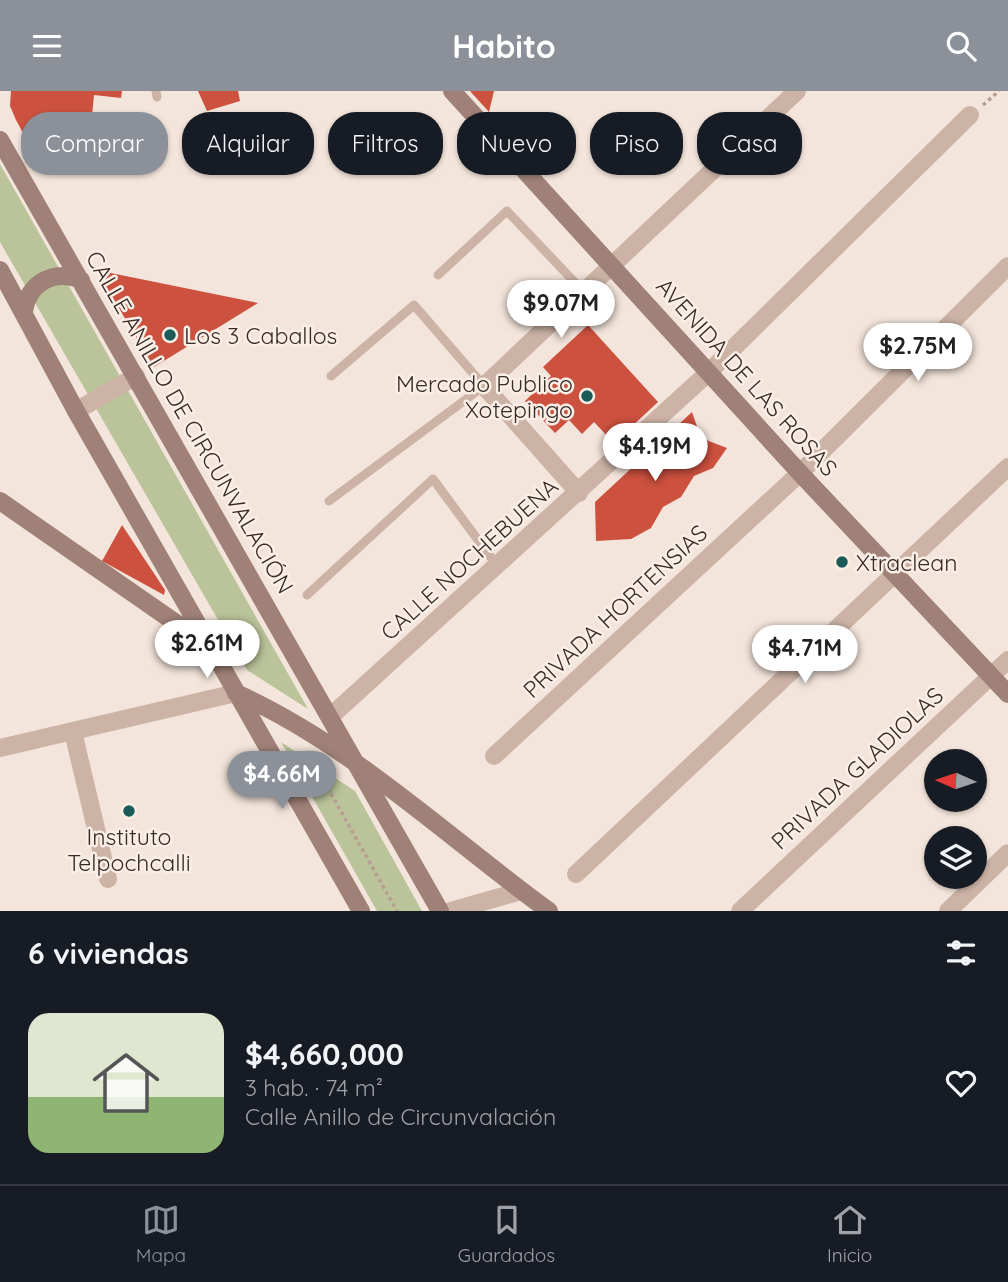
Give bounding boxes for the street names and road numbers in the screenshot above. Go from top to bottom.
street label: CALLE ANILLO DE CIRCUNVALACIÓN [80,246,300,598]
street label: AVENIDA DE LAS ROSAS [650,272,844,482]
street label: CALLE NOCHEBUENA [374,472,564,646]
street label: PRIVADA HORTENSIAS [517,518,713,704]
street label: PRIVADA GLADIOLAS [765,681,949,855]

